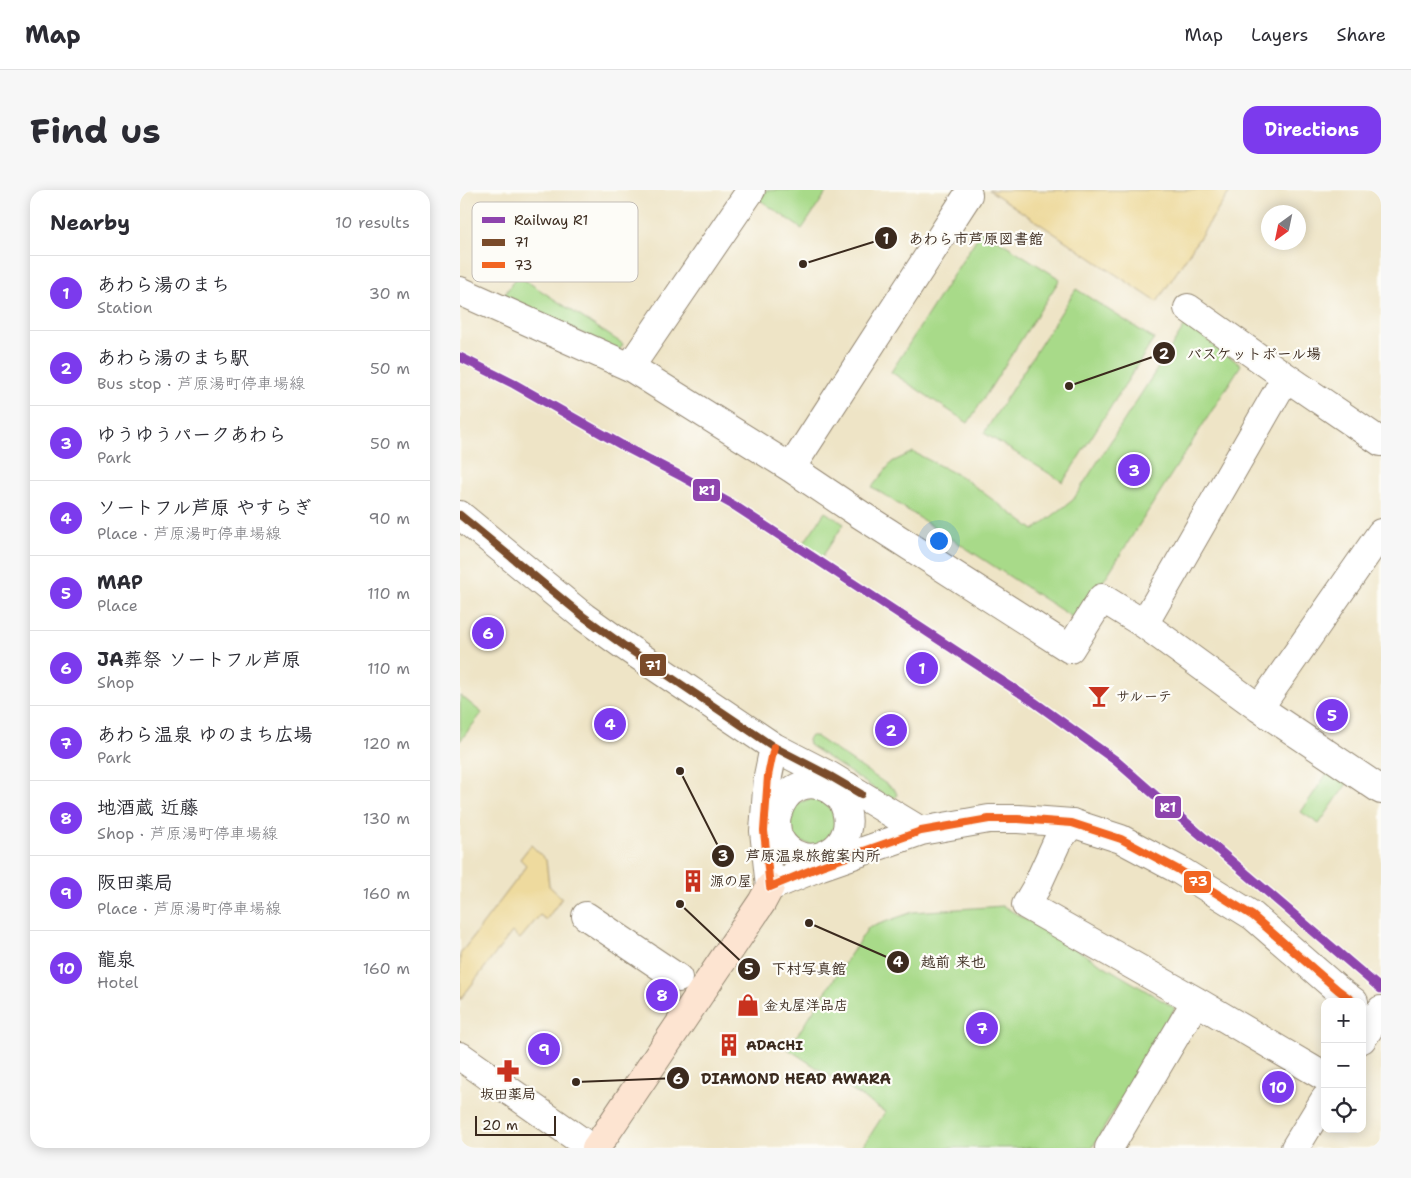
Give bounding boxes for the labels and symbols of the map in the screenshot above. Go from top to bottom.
legend [472,202,638,282]
north arrow [1261,205,1306,250]
text: Railway R1 [514,211,588,229]
callout: あわら市芦原図書館 [874,223,1054,253]
text: 1 [883,229,890,249]
text: あわら市芦原図書館 [908,229,1044,249]
text: 71 [514,233,529,251]
text: 73 [514,256,533,274]
callout: バスケットボール場 [1151,338,1331,368]
text: 2 [1159,344,1170,364]
text: バスケットボール場 [1187,344,1321,364]
pin: 3 [1118,451,1150,489]
line badge: R1 [692,478,721,502]
text: R1 [699,481,715,499]
your location [926,528,952,554]
pin: 6 [472,614,504,652]
pin: 1 [906,649,938,687]
line badge: 71 [639,653,667,677]
text: 71 [645,656,661,674]
bar icon: サルーテ [1086,683,1112,709]
place label: サルーテ [1116,687,1172,705]
pin: 5 [1316,696,1348,734]
pin: 4 [594,705,626,743]
pin: 2 [875,711,907,749]
line badge: R1 [1154,795,1182,819]
text: R1 [1160,798,1176,816]
callout: 芦原温泉旅館案内所 [710,841,890,871]
text: 3 [718,846,728,866]
text: 芦原温泉旅館案内所 [745,846,881,866]
building icon: 源の屋 [680,868,706,894]
line badge: 73 [1183,870,1212,894]
place label: 源の屋 [710,872,752,890]
text: 73 [1188,872,1208,890]
callout: 越前 来也 [886,947,996,977]
text: 4 [893,952,904,972]
text: 越前 来也 [920,952,986,972]
callout: 下村写真館 [736,954,856,984]
text: 5 [744,959,754,979]
text: 下村写真館 [771,959,847,979]
pin: 8 [646,976,678,1014]
shop icon: 金丸屋洋品店 [735,992,761,1018]
place label: 金丸屋洋品店 [764,996,848,1014]
pin: 7 [966,1009,998,1047]
pin: 9 [528,1030,560,1068]
building icon: ADACHI [716,1032,742,1058]
place label: ADACHI [746,1036,803,1054]
pharmacy icon: 坂田薬局 [495,1058,521,1084]
callout: DIAMOND HEAD AWARA [665,1063,901,1093]
pin: 10 [1262,1068,1294,1106]
text: 6 [673,1069,683,1089]
text: DIAMOND HEAD AWARA [701,1069,892,1089]
place label: 坂田薬局 [480,1085,536,1103]
scale bar [475,1113,556,1136]

